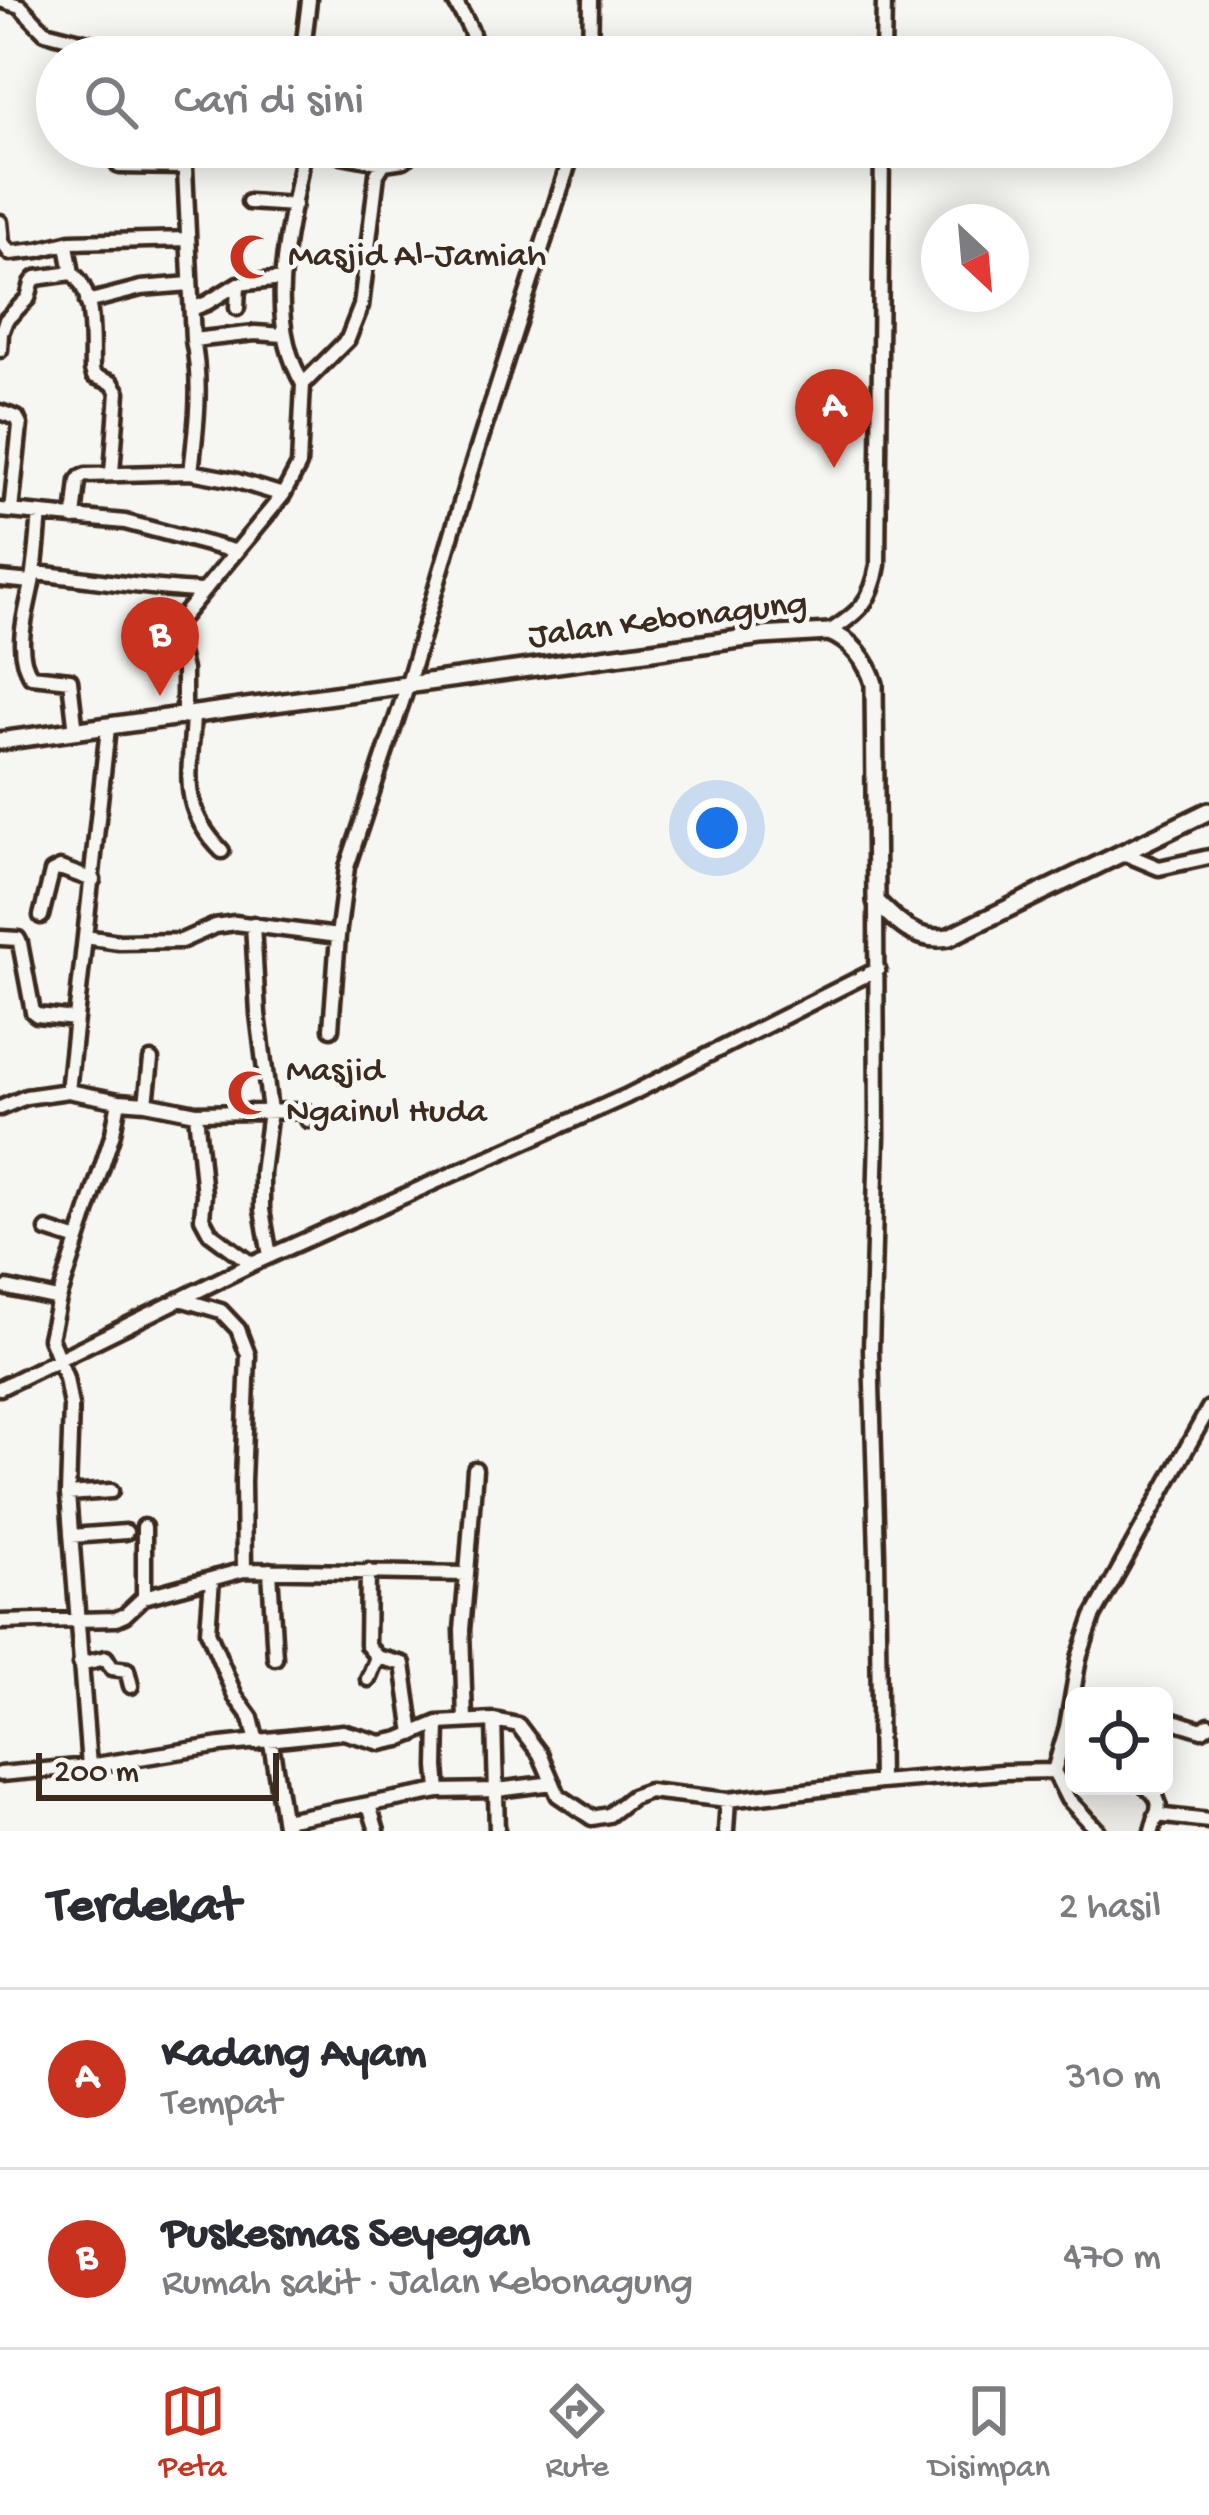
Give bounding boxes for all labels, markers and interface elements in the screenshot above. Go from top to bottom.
search box [36,36,1173,168]
icon: search [78,69,144,135]
text: Cari di sini [174,76,364,129]
north arrow [921,204,1029,312]
mosque icon: Masjid Al-Jamiah [227,232,277,282]
place label: Masjid Al-Jamiah [288,236,546,279]
pin: A [795,369,873,468]
street label: Jalan Kebonagung [526,584,810,660]
pin: B [121,597,199,696]
your location [687,798,747,858]
place label: Masjid Ngainul Huda [286,1051,488,1135]
mosque icon: Masjid Ngainul Huda [225,1068,275,1118]
map controls [1065,1687,1173,1795]
button: locate [1065,1687,1173,1795]
scale bar [36,1747,279,1800]
text: 200 m [54,1755,139,1793]
text: Terdekat [48,1879,240,1939]
text: 2 hasil [1059,1886,1161,1932]
text: Kadang Ayam [162,2029,426,2082]
text: A [75,2056,99,2102]
text: 310 m [1066,2056,1161,2102]
text: Tempat [162,2082,282,2128]
text: Puskesmas Seyegan [162,2209,530,2262]
text: B [77,2236,97,2282]
text: 470 m [1063,2236,1161,2282]
text: Rumah sakit · Jalan Kebonagung [162,2262,693,2308]
tab: Peta [159,2378,226,2488]
tab: Rute [544,2378,610,2488]
tab: Disimpan [928,2378,1050,2488]

